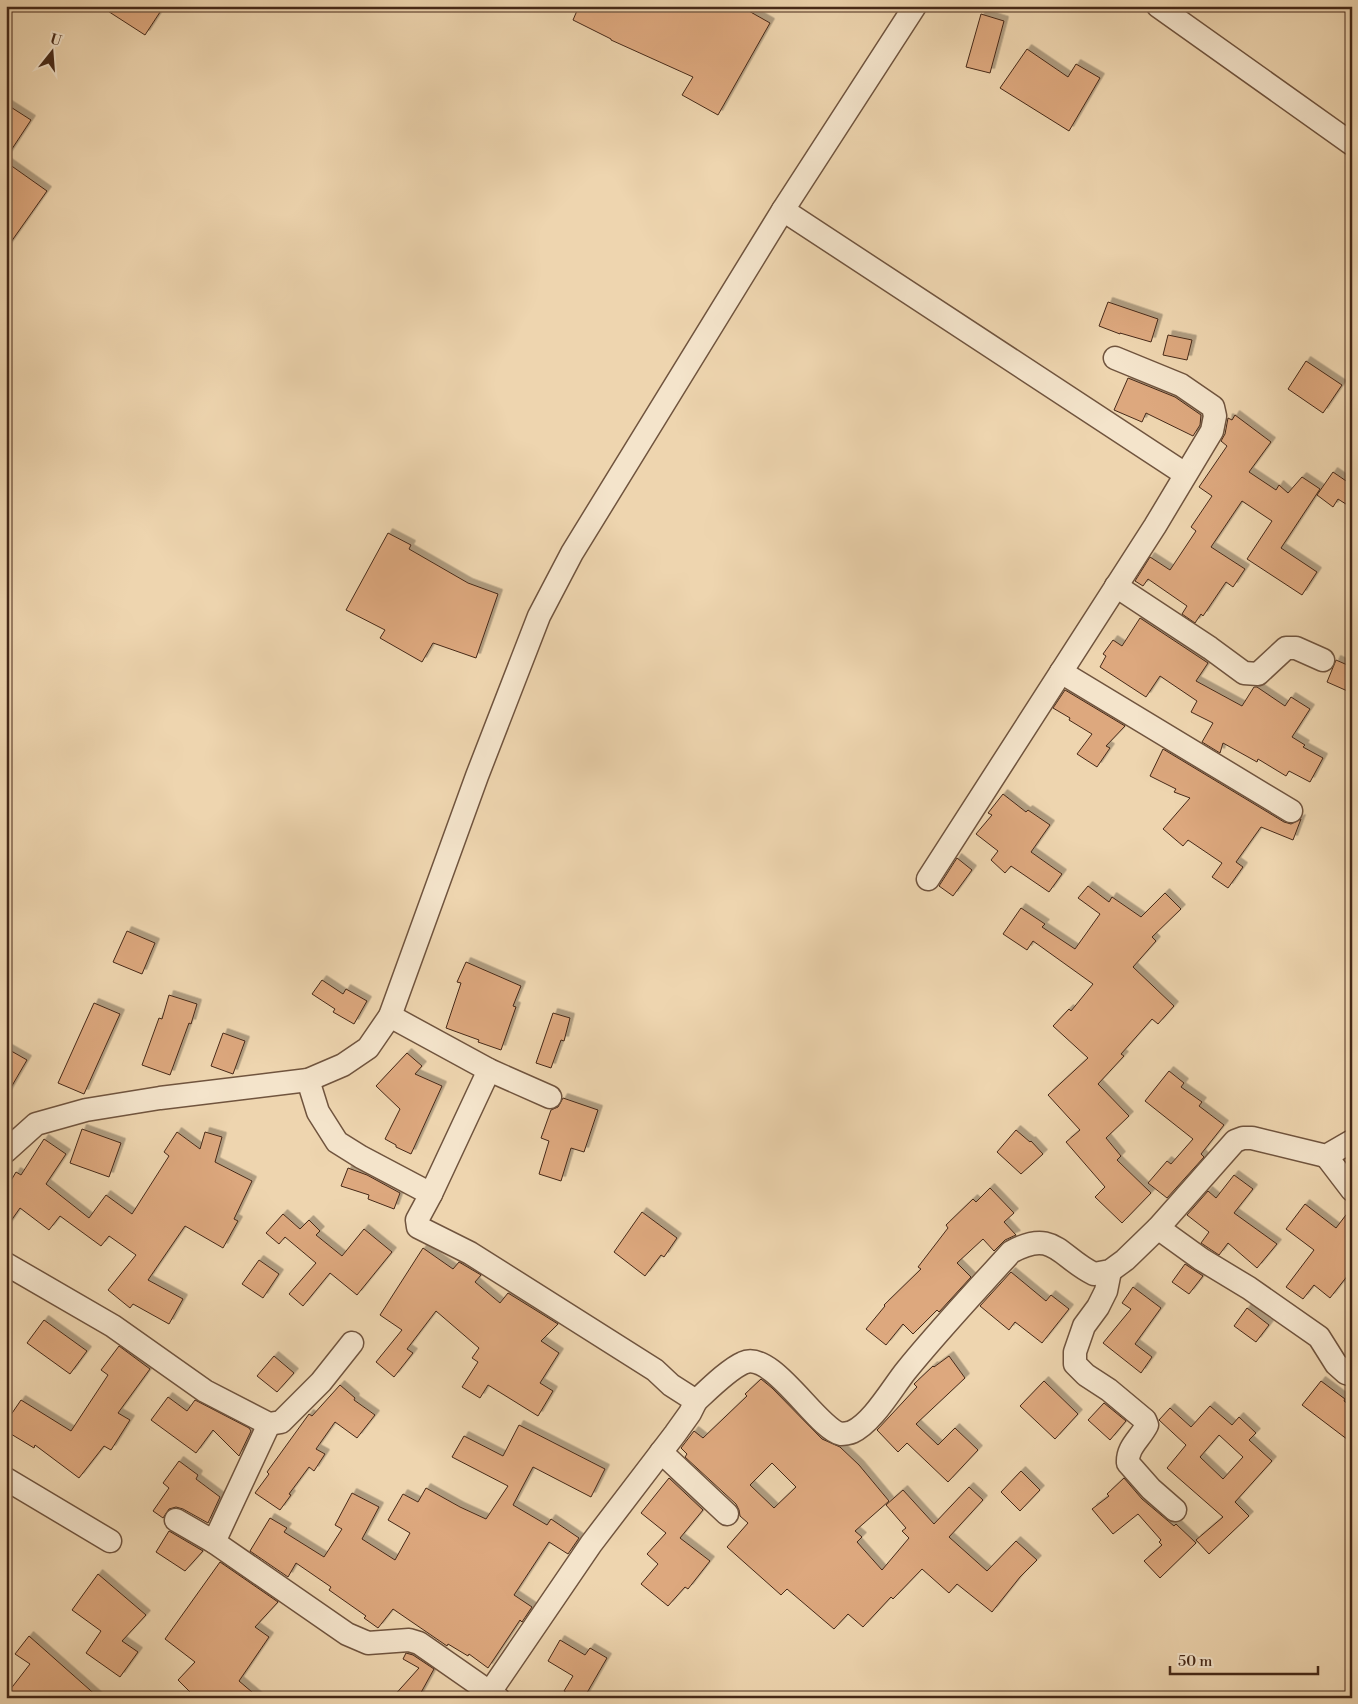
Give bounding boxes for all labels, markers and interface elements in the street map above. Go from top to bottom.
north arrow [28,28,78,78]
text: U [48,30,63,51]
scale bar [1170,1644,1318,1676]
text: 50 m [1178,1652,1212,1671]

